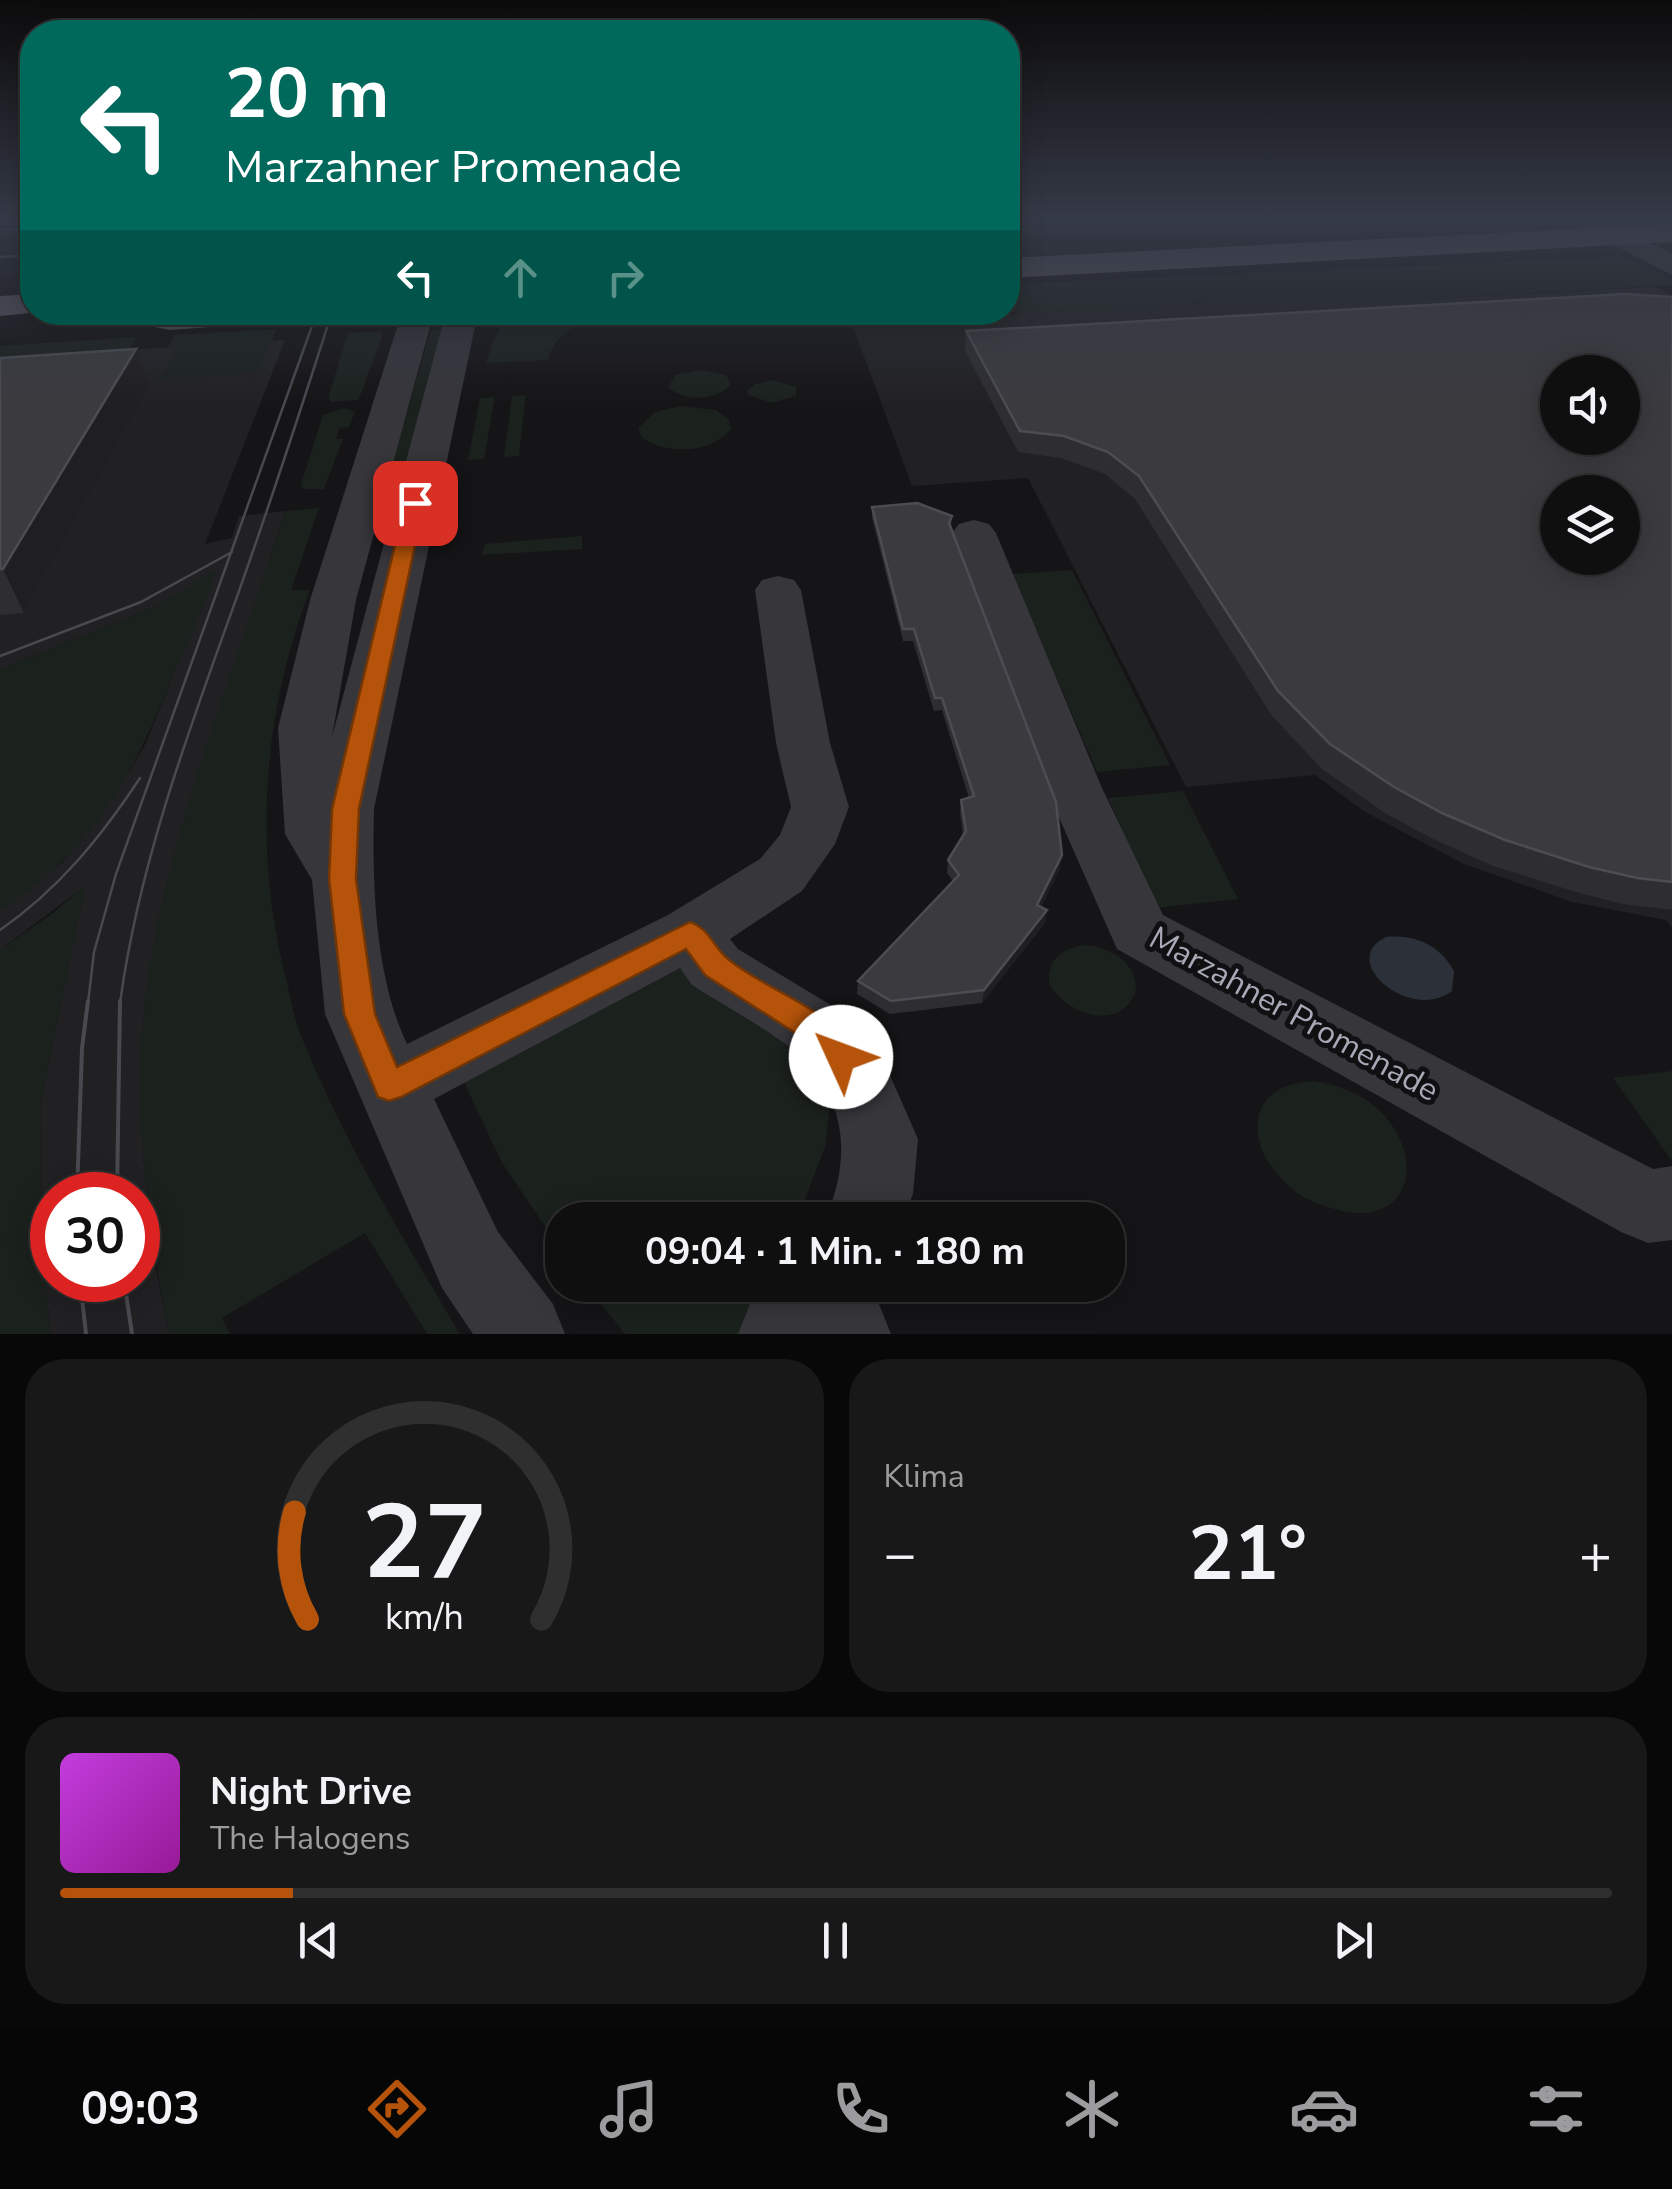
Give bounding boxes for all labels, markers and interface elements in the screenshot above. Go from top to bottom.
text: 20 m [225,46,389,142]
icon: left [60,60,190,190]
text: Marzahner Promenade [225,137,682,198]
icon: left [388,250,443,305]
icon: ahead [493,250,548,305]
icon: right [598,250,653,305]
map controls [1540,355,1640,575]
button: sound [1540,355,1640,455]
pin [373,461,458,546]
button: layers [1540,475,1640,575]
icon: arrive [388,476,443,531]
street label: Marzahner Promenade [1142,916,1446,1112]
position arrow [789,1005,893,1109]
speed limit sign: 30 [30,1172,160,1302]
text: 09:04 · 1 Min. · 180 m [645,1226,1025,1277]
text: Klima [884,1455,965,1498]
text: 27 [362,1472,487,1614]
text: 21° [1189,1503,1307,1605]
text: − [884,1517,917,1592]
text: + [1579,1517,1612,1592]
text: km/h [385,1593,464,1642]
text: Night Drive [210,1766,412,1817]
text: The Halogens [210,1817,410,1860]
icon: previous [291,1913,346,1968]
icon: pause [808,1913,863,1968]
icon: next [1326,1913,1381,1968]
icon: directions [362,2074,432,2144]
icon: music [594,2074,664,2144]
icon: phone [826,2074,896,2144]
icon: climate [1057,2074,1127,2144]
icon: car [1289,2074,1359,2144]
icon: filters [1521,2074,1591,2144]
text: 09:03 [81,2079,200,2140]

